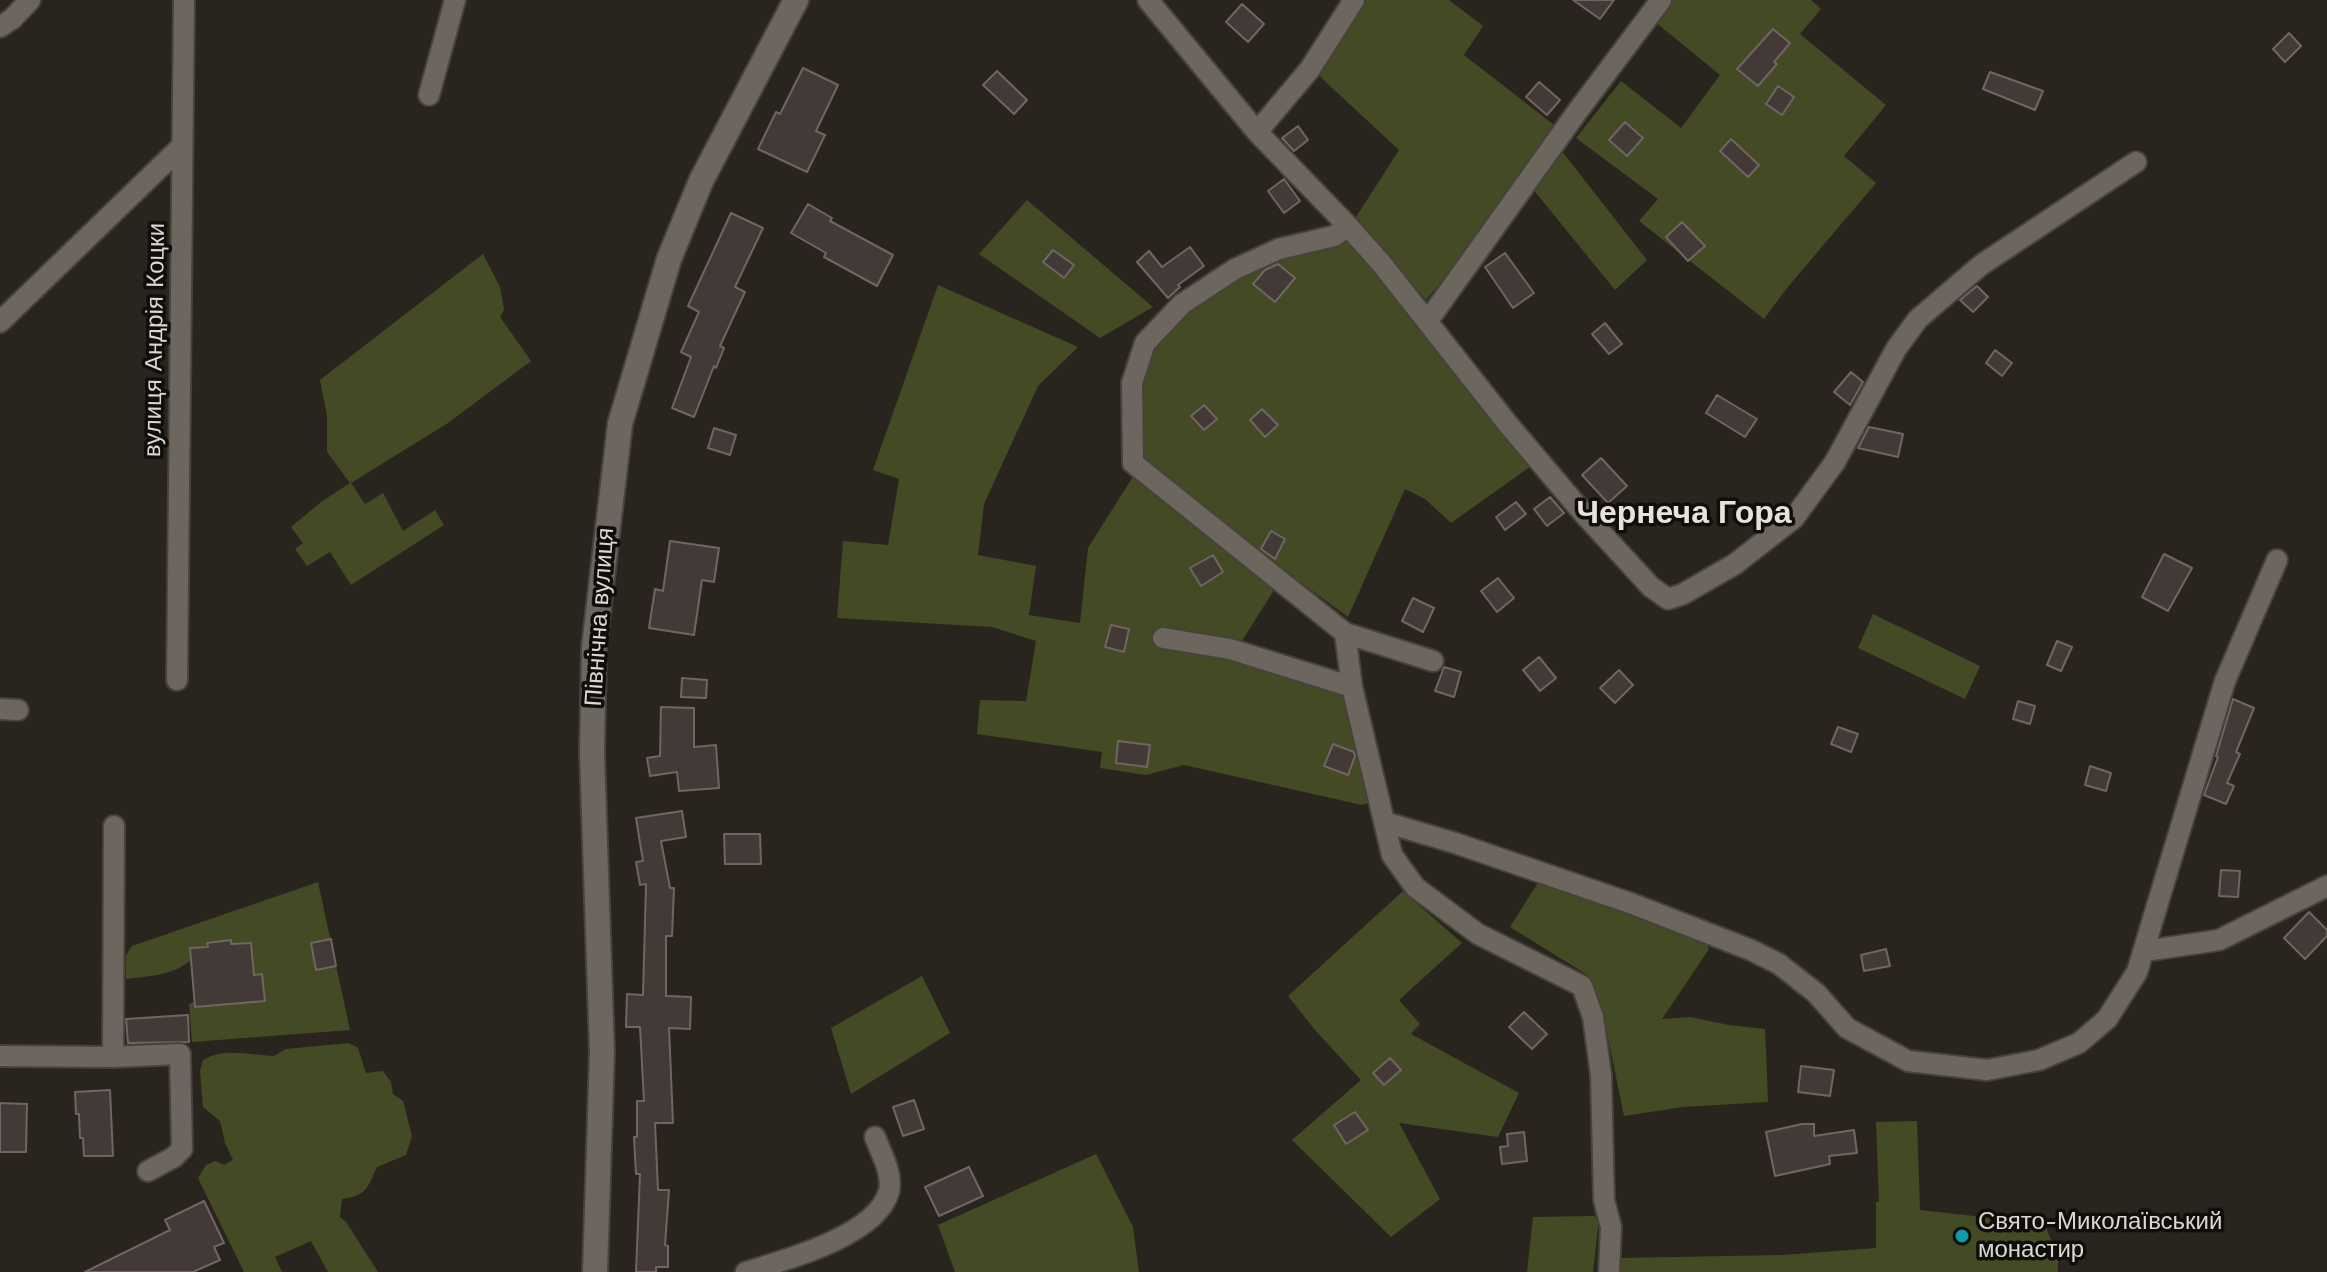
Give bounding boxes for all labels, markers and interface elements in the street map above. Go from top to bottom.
street label: вулиця Андрія Коцки [139,223,171,457]
district label: Чернеча Гора [1576,495,1792,533]
street label: Північна вулиця [579,527,621,707]
place label: Свято-Миколаївський монастир [1978,1208,2222,1264]
marker: Свято-Миколаївський монастир [1953,1227,1971,1245]

